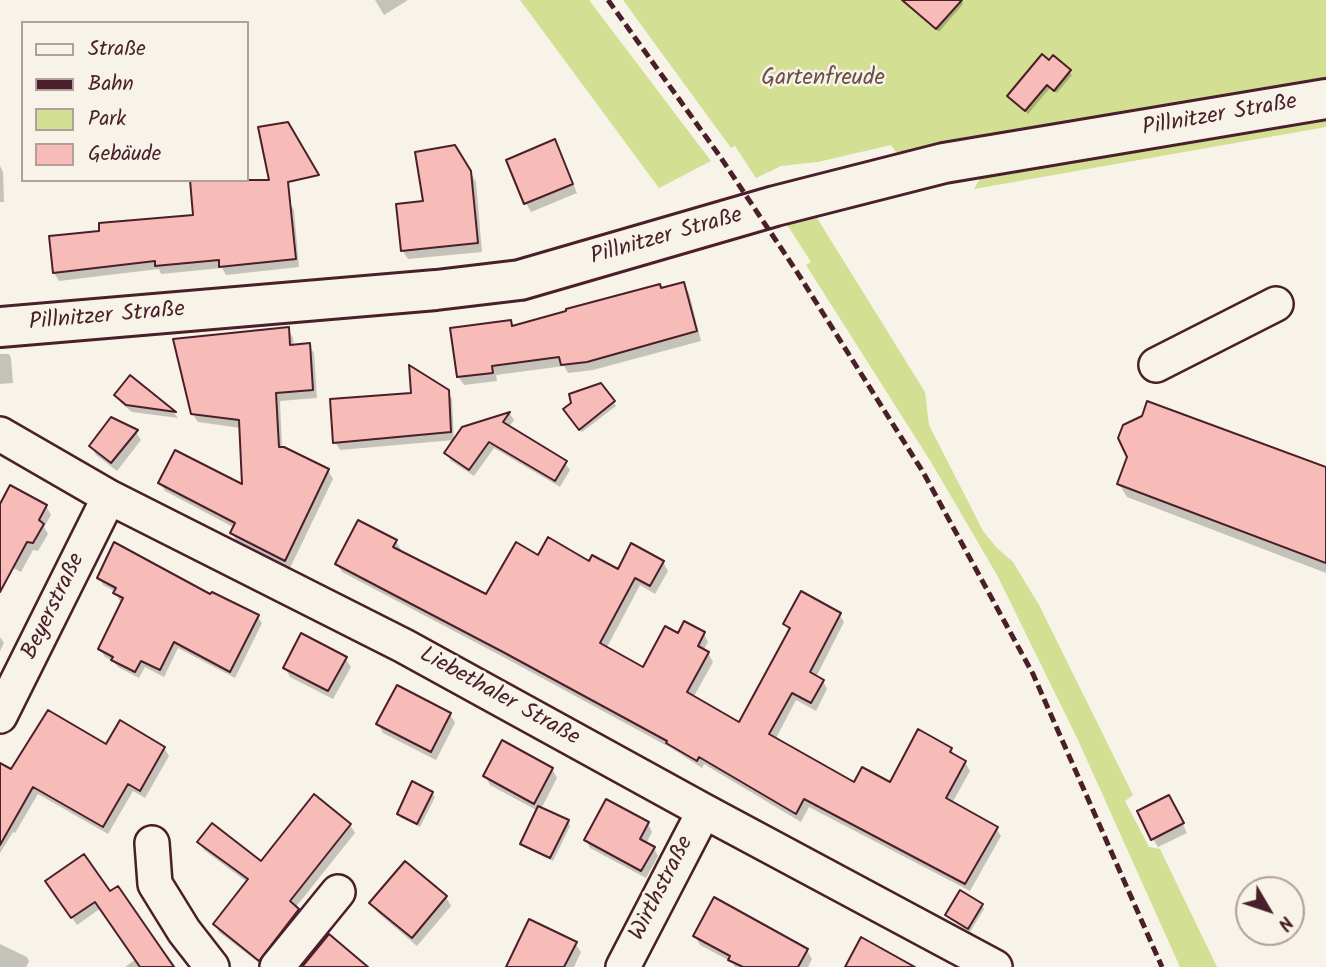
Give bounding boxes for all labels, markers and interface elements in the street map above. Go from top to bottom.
legend [21,21,248,182]
text: Straße [88,33,146,66]
park label: Gartenfreude [761,66,885,94]
text: Bahn [88,68,134,101]
street label: Pillnitzer Straße [1141,90,1299,144]
text: Park [88,103,126,136]
text: Gebäude [88,138,161,171]
street label: Pillnitzer Straße [588,203,746,273]
street label: Pillnitzer Straße [28,297,186,339]
street label: Beyerstraße [17,549,93,665]
street label: Liebethaler Straße [414,643,584,753]
street label: Wirthstraße [625,832,701,946]
north arrow [1235,876,1305,946]
text: N [1269,909,1300,937]

